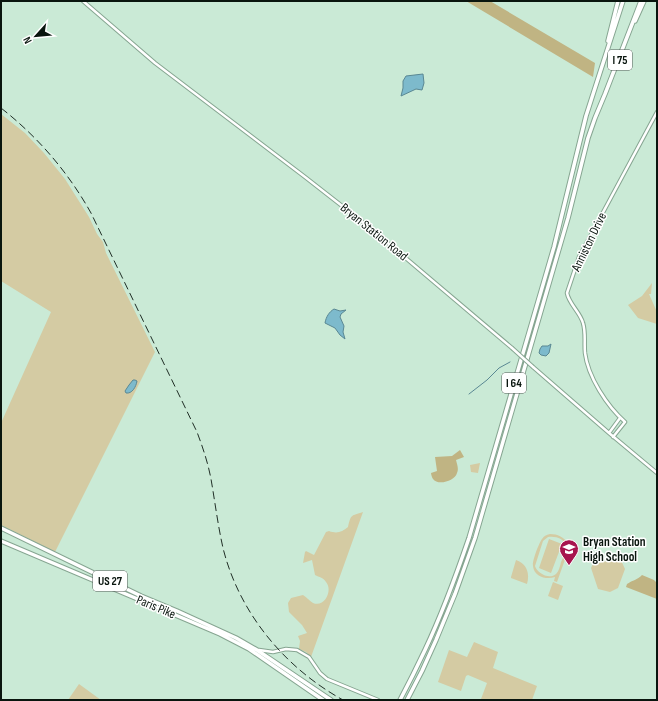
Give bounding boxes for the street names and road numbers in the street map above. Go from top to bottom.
road number: I 75 [608,50,632,70]
street label: Bryan Station Road [337,200,411,264]
street label: Anniston Drive [567,210,610,275]
road number: I 64 [502,373,526,393]
road number: US 27 [93,571,127,591]
street label: Paris Pike [134,592,178,622]

